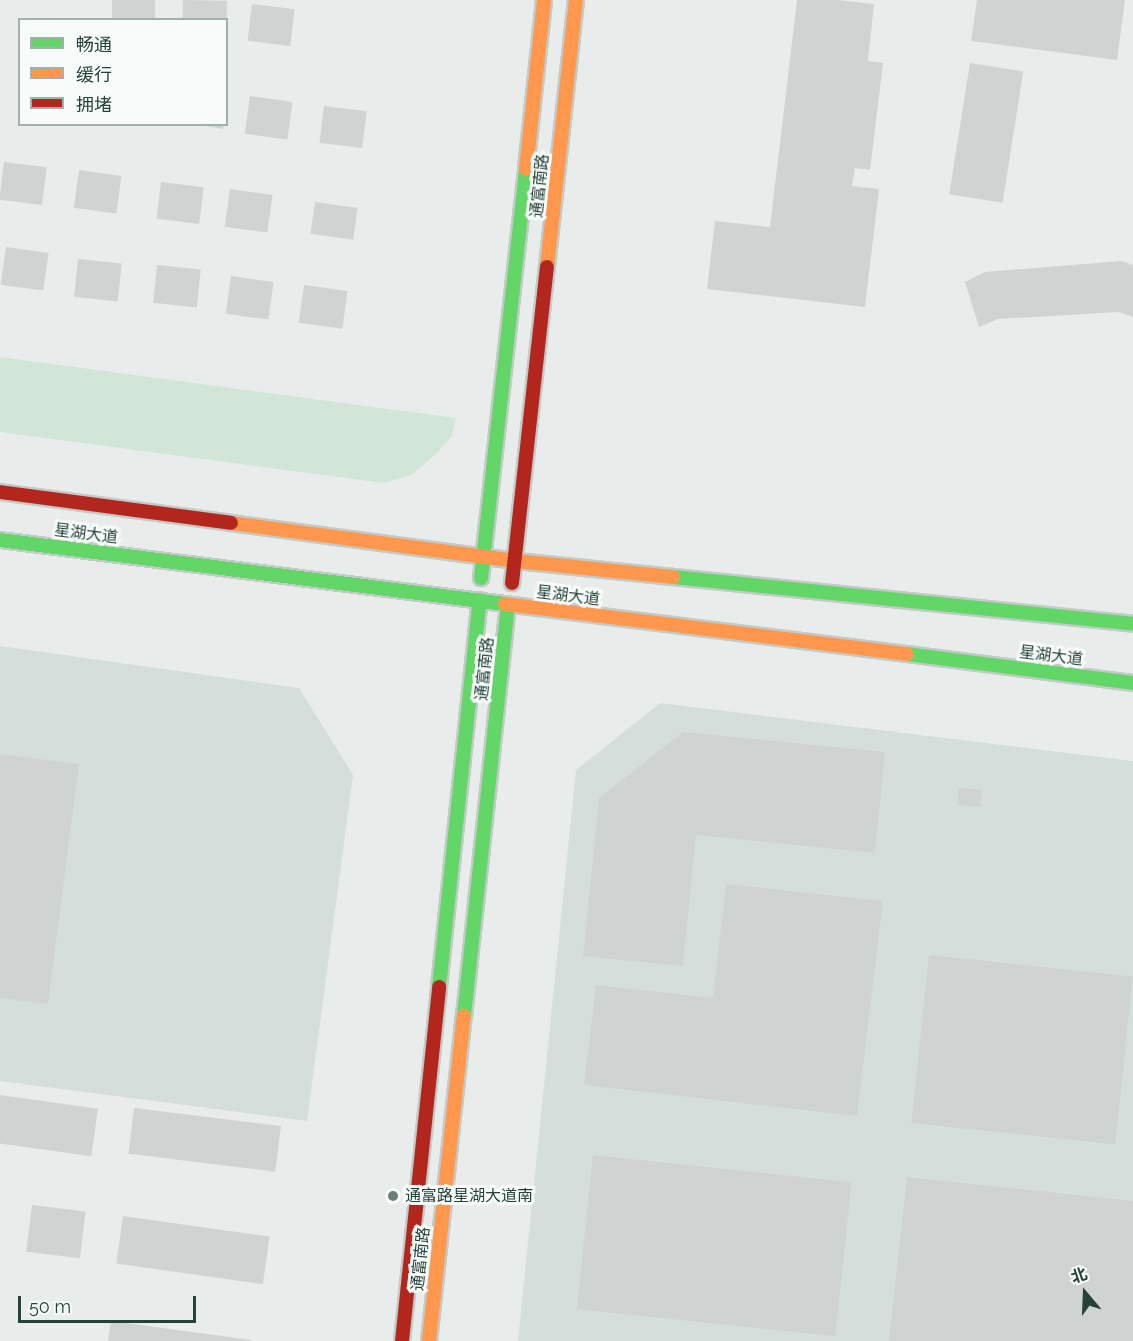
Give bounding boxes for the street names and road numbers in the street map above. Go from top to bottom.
street label: 通富南路 [527,153,553,219]
street label: 星湖大道 [53,521,119,547]
street label: 星湖大道 [535,583,601,609]
street label: 通富南路 [472,636,498,702]
street label: 星湖大道 [1018,643,1084,669]
street label: 通富南路 [408,1226,434,1292]

